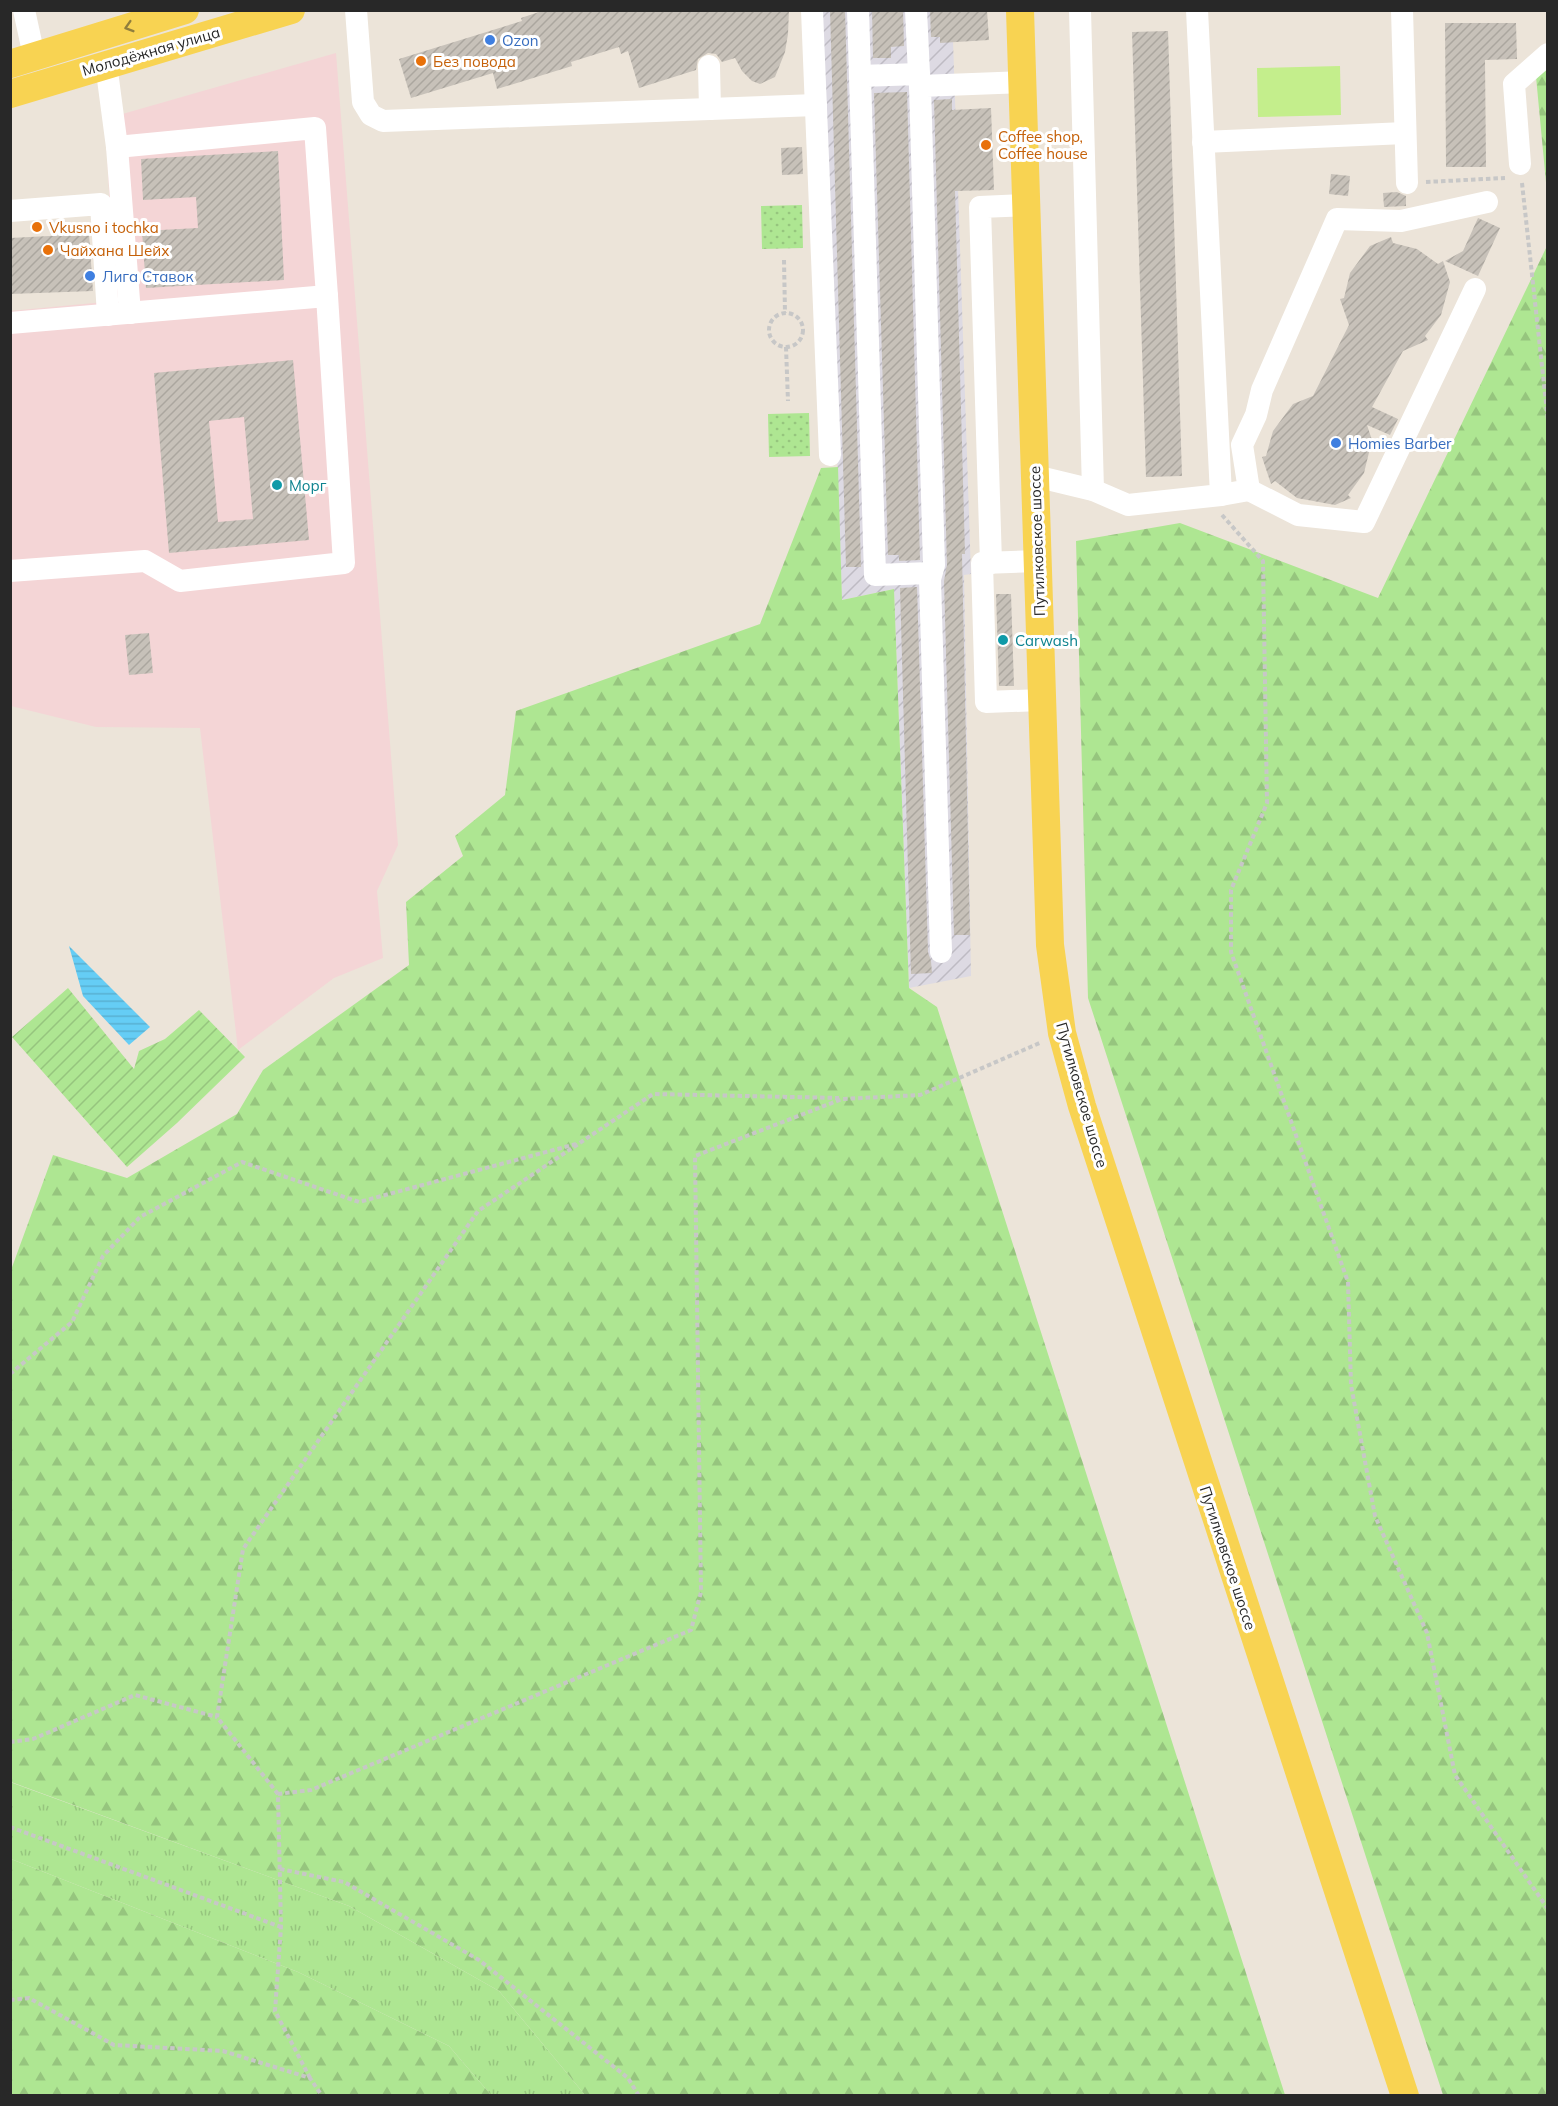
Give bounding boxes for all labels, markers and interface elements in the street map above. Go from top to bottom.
one-way arrow [124,20,135,32]
street label: Молодёжная улица [80,22,222,80]
place label: Ozon [502,31,539,50]
marker: Ozon [483,33,497,47]
place label: Без повода [433,52,516,71]
marker: Без повода [414,54,428,68]
place label: Coffee shop, Coffee house [998,127,1088,163]
marker: Coffee shop, Coffee house [979,138,993,152]
place label: Vkusno i tochka [49,218,159,237]
marker: Vkusno i tochka [30,220,44,234]
place label: Чайхана Шейх [60,241,169,260]
marker: Чайхана Шейх [41,243,55,257]
place label: Лига Ставок [102,267,194,286]
marker: Лига Ставок [83,269,97,283]
place label: Homies Barber [1348,434,1452,453]
marker: Homies Barber [1329,436,1343,450]
street label: Путилковское шоссе [1025,466,1049,616]
place label: Морг [289,476,327,495]
marker: Морг [270,478,284,492]
place label: Carwash [1015,631,1078,650]
marker: Carwash [996,633,1010,647]
street label: Путилковское шоссе [1052,1020,1112,1170]
street label: Путилковское шоссе [1196,1484,1260,1632]

